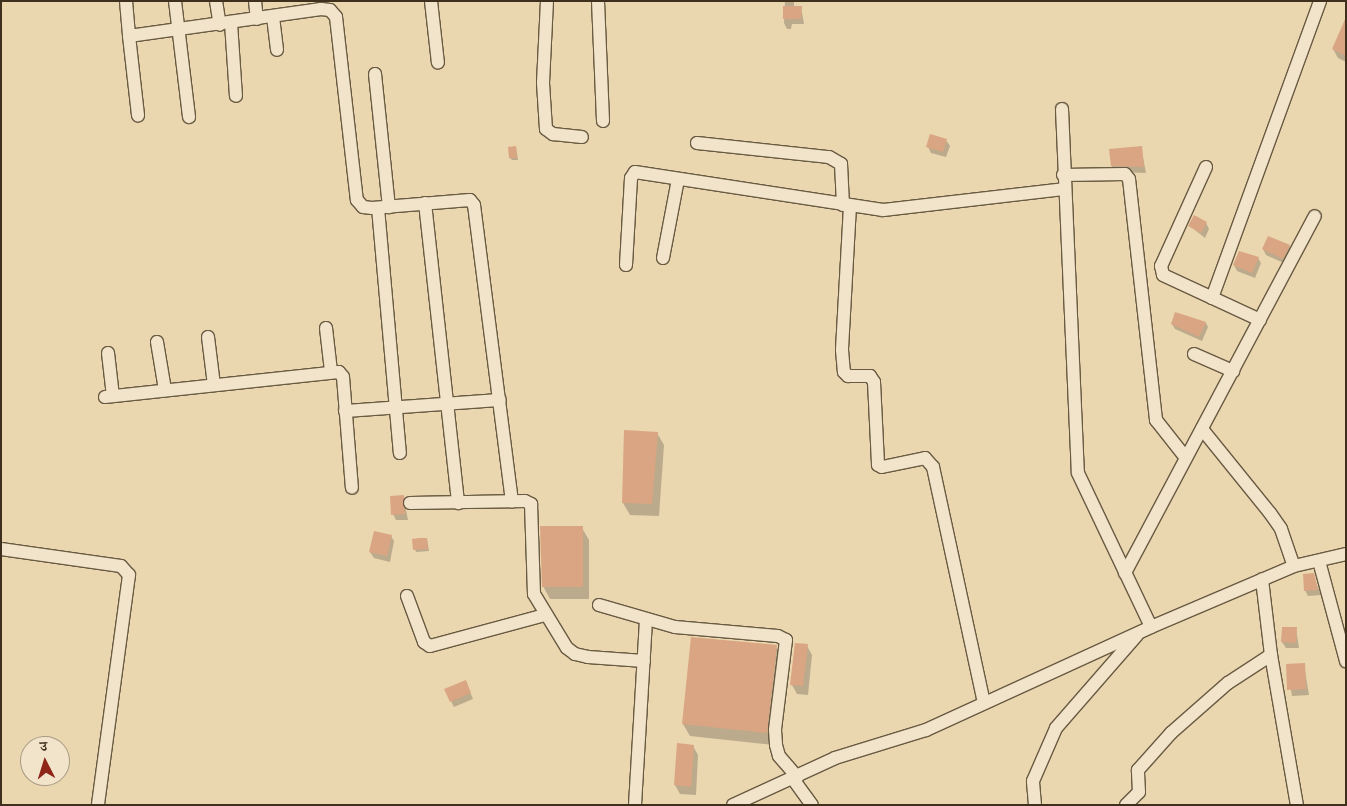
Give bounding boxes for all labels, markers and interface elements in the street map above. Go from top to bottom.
north arrow [20,736,70,786]
text: उ [39,738,48,756]

